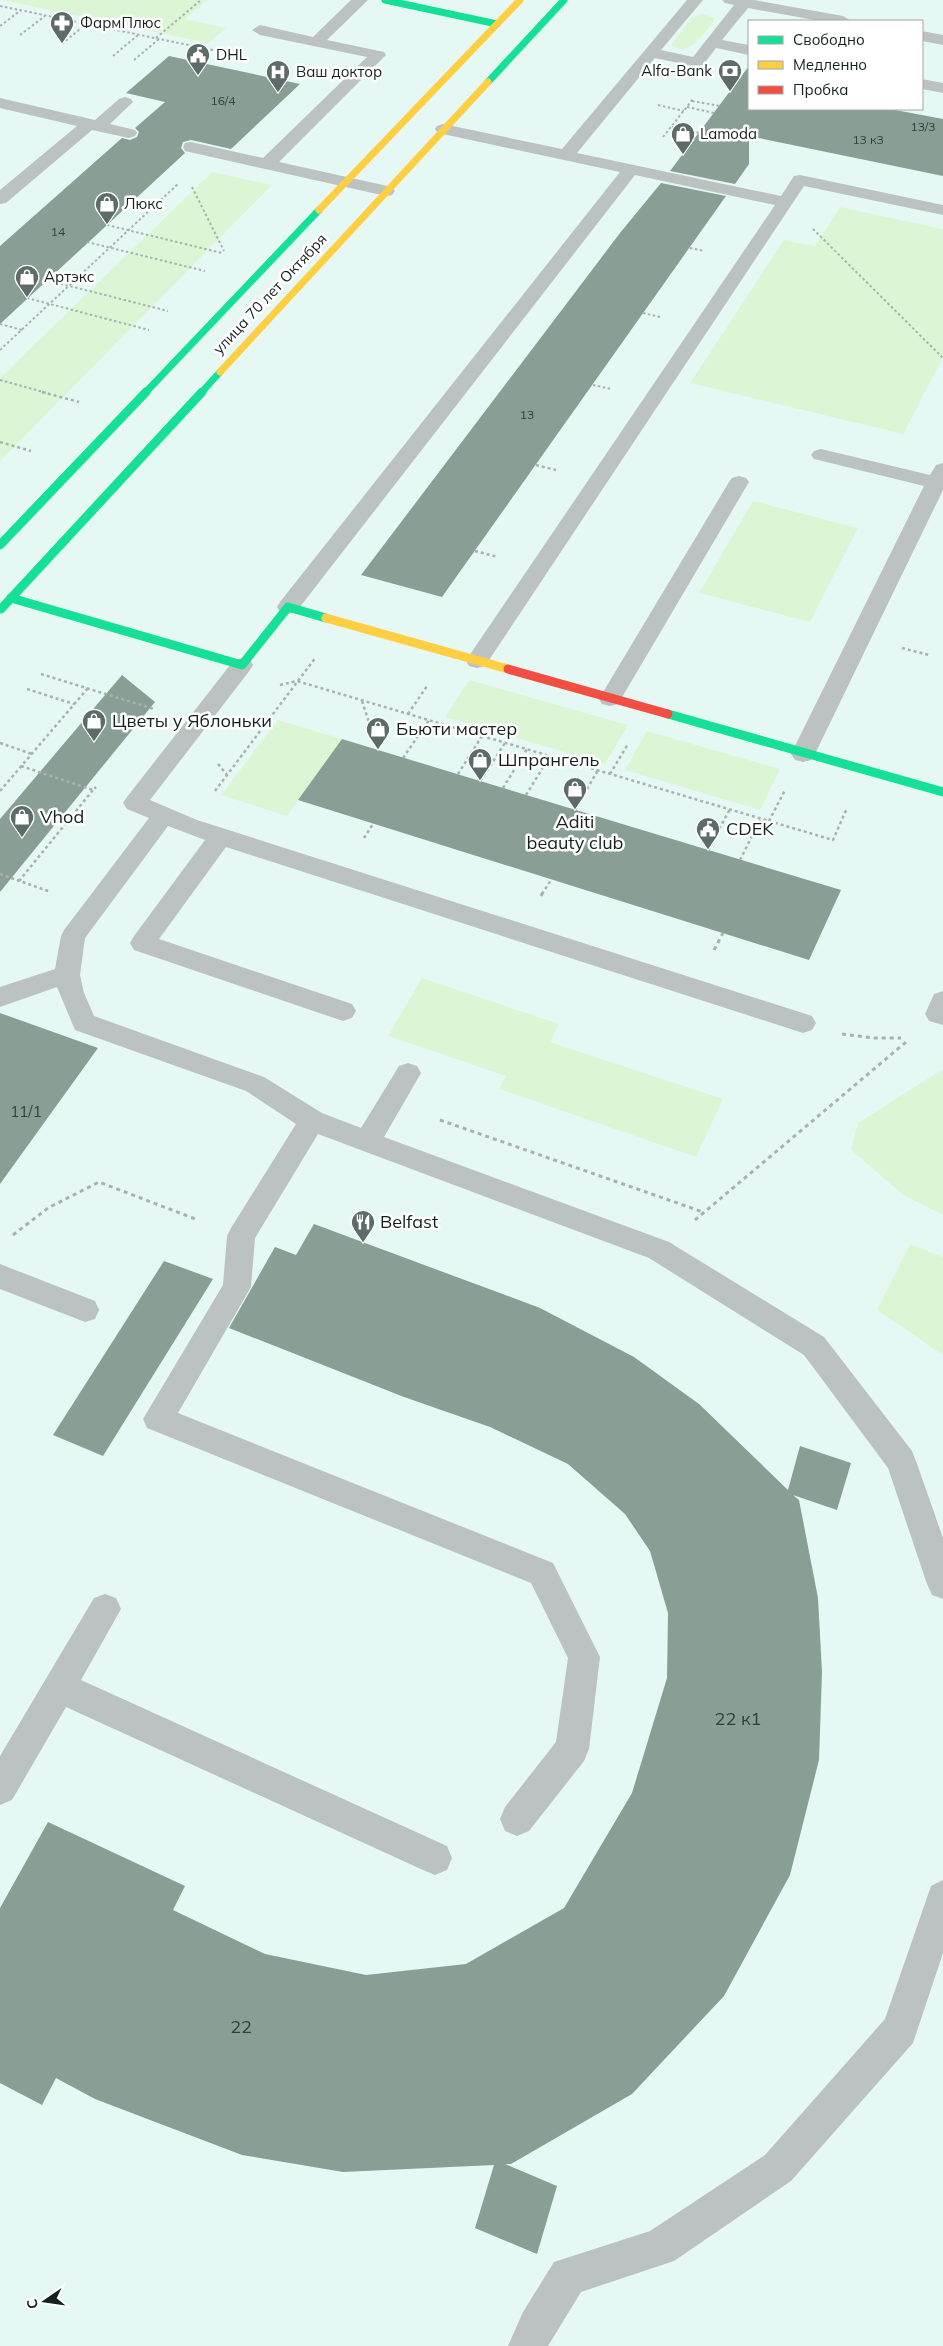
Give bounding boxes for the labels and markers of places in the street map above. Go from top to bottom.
pharmacy icon: ФармПлюс [49,10,75,44]
place label: ФармПлюс [80,13,161,32]
public building icon: DHL [185,42,211,76]
place label: DHL [216,45,247,64]
bank icon: Alfa-Bank [717,58,743,92]
hospital icon: Ваш доктор [265,59,291,93]
place label: Alfa-Bank [641,61,712,80]
place label: Ваш доктор [296,62,382,81]
shop icon: Lamoda [670,121,696,155]
place label: Lamoda [700,124,757,143]
shop icon: Люкс [94,191,120,225]
place label: Люкс [124,194,163,213]
shop icon: Артэкс [14,264,40,298]
place label: Артэкс [44,267,94,286]
shop icon: Цветы у Яблоньки [81,708,107,742]
place label: Цветы у Яблоньки [112,709,272,732]
shop icon: Бьюти мастер [365,716,391,750]
place label: Бьюти мастер [396,717,517,740]
shop icon: Шпрангель [467,747,493,781]
place label: Шпрангель [498,748,599,771]
shop icon: Aditi beauty club [562,776,588,810]
shop icon: Vhod [9,804,35,838]
place label: Vhod [40,805,84,828]
place label: Aditi beauty club [527,810,623,854]
public building icon: CDEK [695,816,721,850]
place label: CDEK [726,817,774,840]
restaurant icon: Belfast [350,1209,376,1243]
place label: Belfast [380,1210,438,1233]

